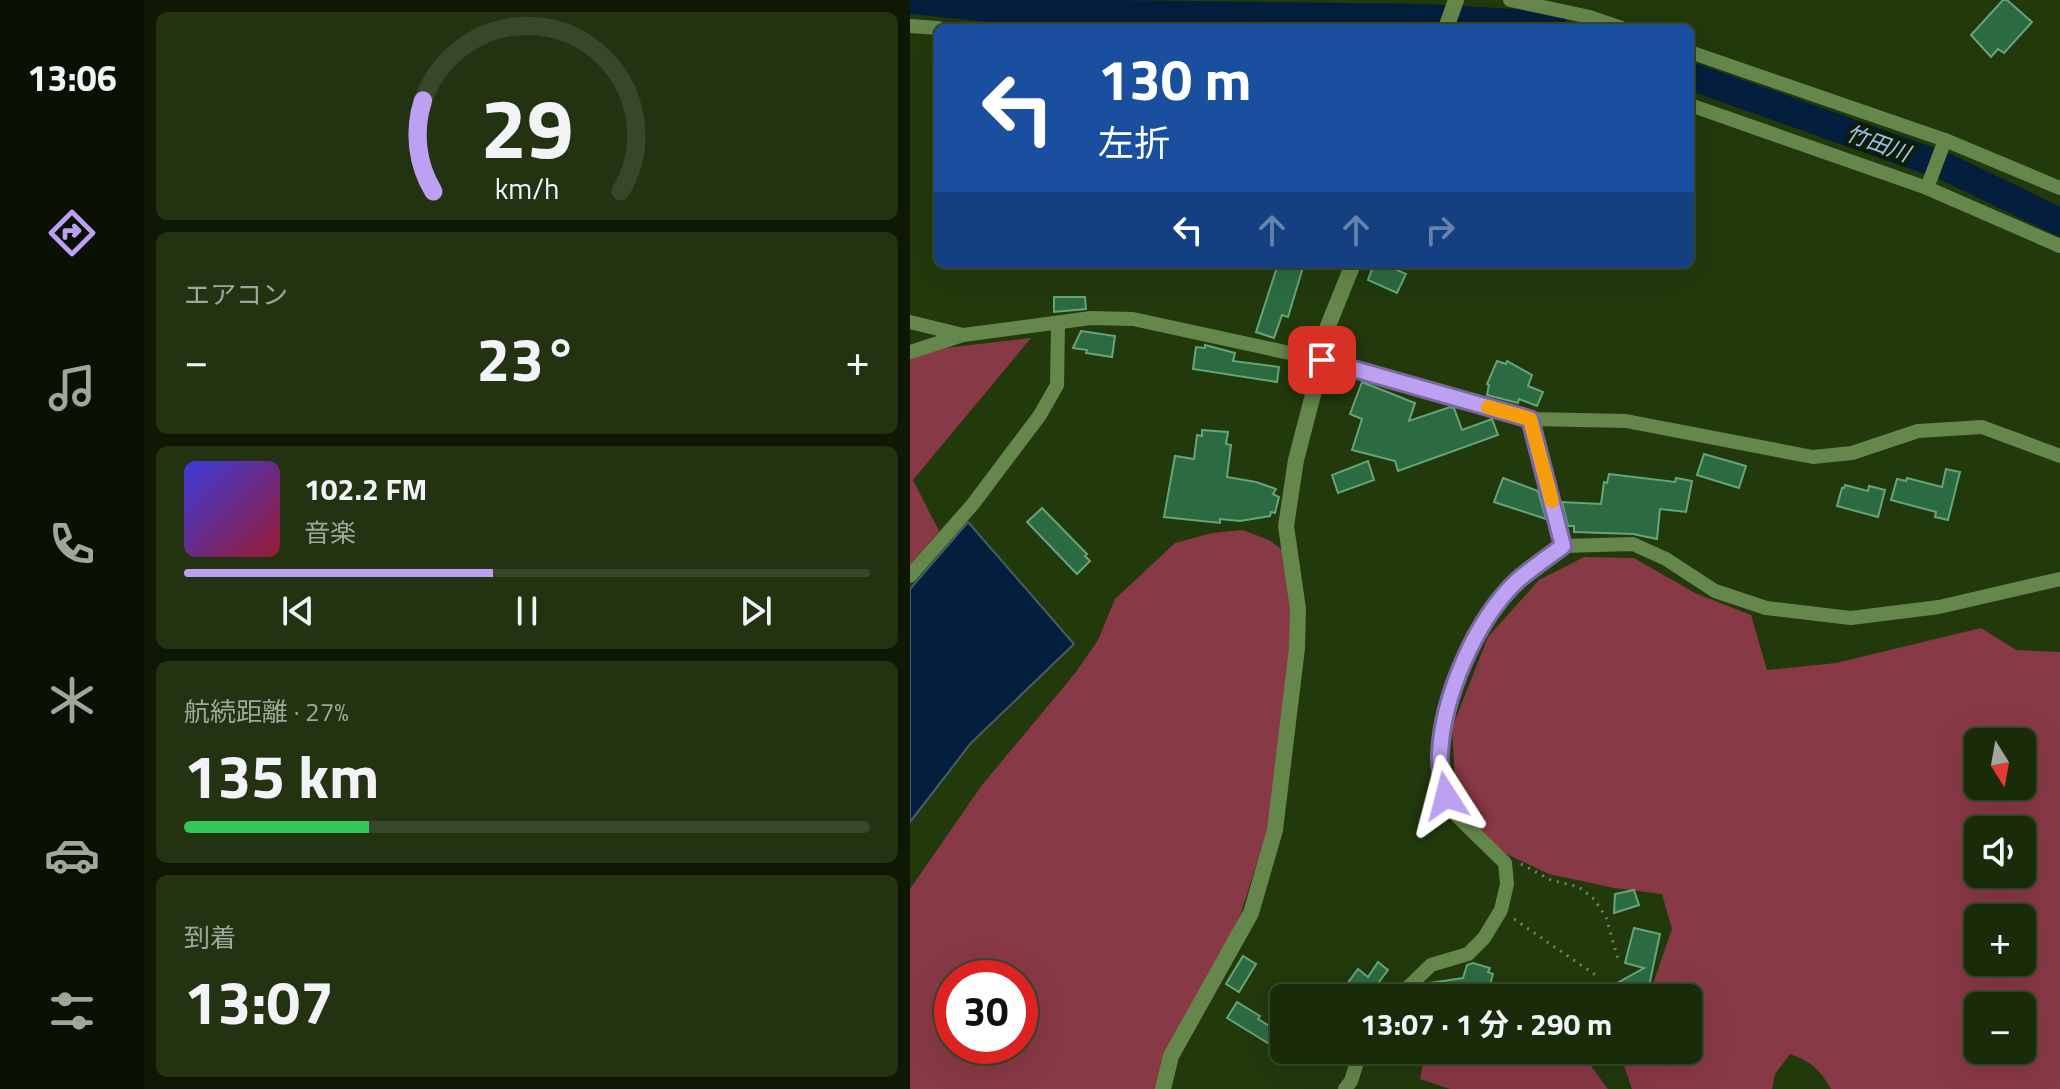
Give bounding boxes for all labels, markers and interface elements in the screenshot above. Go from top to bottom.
text: 130 m [1098,37,1251,122]
text: 13:06 [27,50,117,105]
icon: left [966,56,1070,160]
text: 29 [480,64,574,190]
text: 左折 [1098,115,1170,170]
water label: 竹田川 [1841,116,1917,171]
text: km/h [495,167,559,210]
icon: directions [44,205,100,261]
icon: left [1166,208,1210,252]
icon: ahead [1250,208,1294,252]
icon: ahead [1334,208,1378,252]
icon: right [1418,208,1462,252]
text: エアコン [184,275,288,314]
text: 23° [477,313,577,404]
text: − [184,326,209,393]
text: + [845,326,870,393]
pin [1288,326,1356,394]
icon: arrive [1300,338,1344,382]
icon: music [44,360,100,416]
text: 102.2 FM [304,466,427,512]
text: 音楽 [304,513,356,552]
icon: phone [44,516,100,572]
icon: previous [276,589,320,633]
icon: pause [505,589,549,633]
icon: next [734,589,778,633]
icon: climate [44,672,100,728]
text: 航続距離 · 27% [184,692,349,731]
north arrow [1964,728,2036,800]
map controls [1964,728,2036,1064]
text: 135 km [184,730,379,821]
position arrow [1404,754,1488,838]
button: sound [1964,816,2036,888]
icon: car [44,827,100,883]
button: + [1964,904,2036,976]
text: 到着 [184,918,236,957]
text: 13:07 [184,956,334,1047]
speed limit sign: 30 [934,960,1038,1064]
icon: filters [44,983,100,1039]
button: − [1964,992,2036,1064]
text: 13:07 · 1 分 · 290 m [1360,1001,1612,1047]

